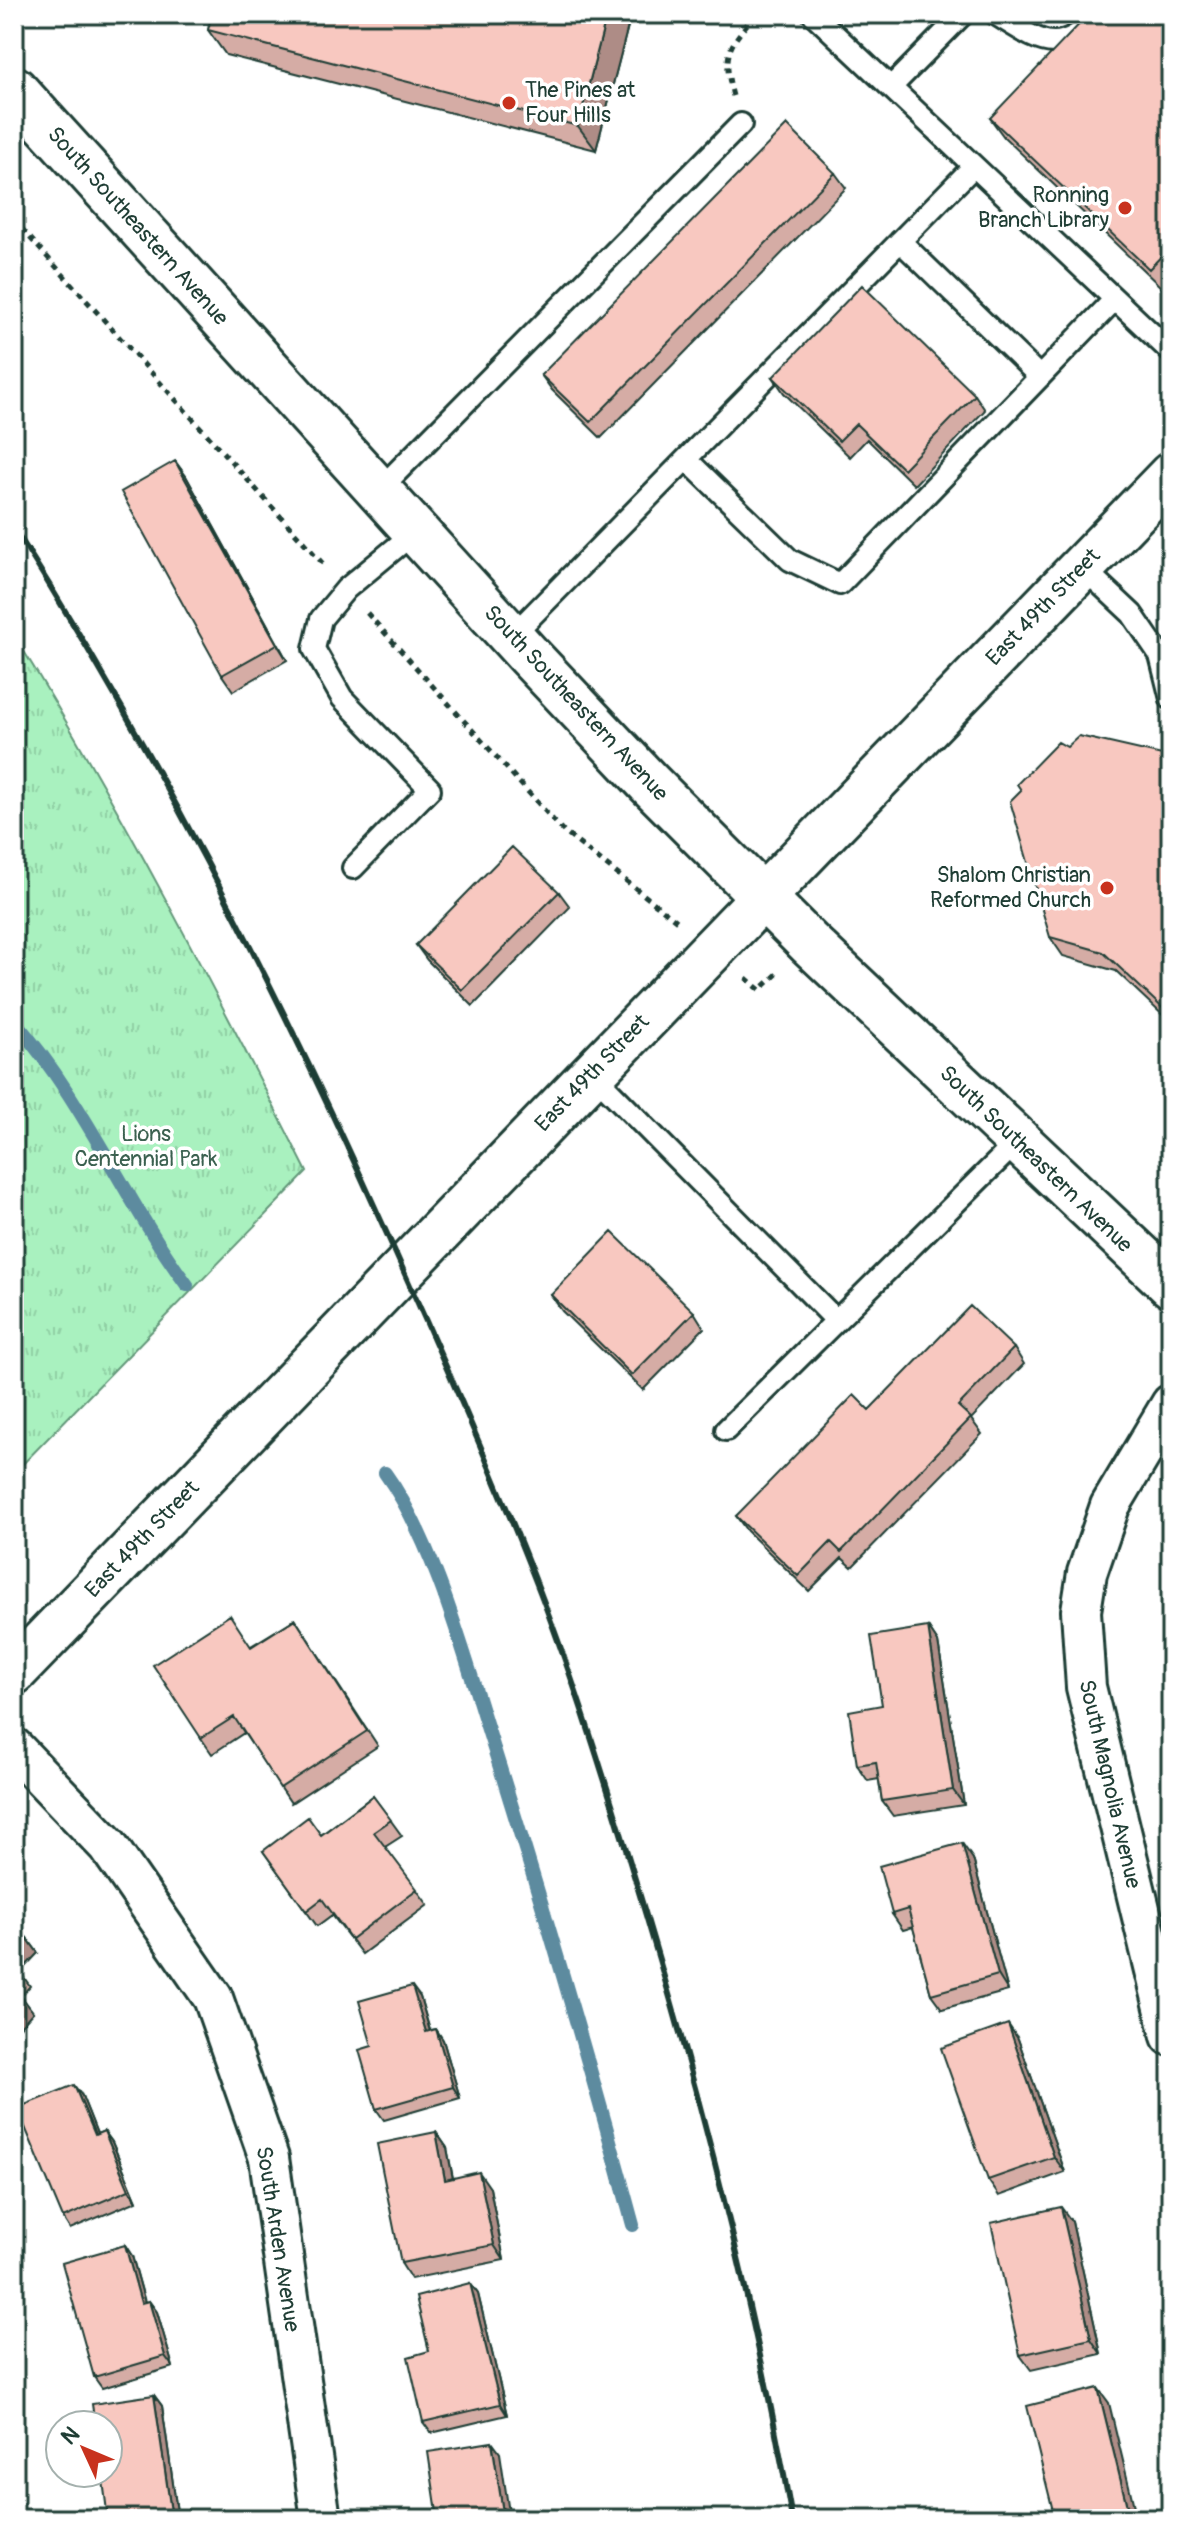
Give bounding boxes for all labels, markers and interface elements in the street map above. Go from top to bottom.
place label: The Pines at Four Hills [525,76,635,129]
marker: The Pines at Four Hills [500,94,518,112]
street label: South Southeastern Avenue [41,121,235,331]
place label: Ronning Branch Library [978,181,1109,234]
marker: Ronning Branch Library [1116,199,1134,217]
street label: East 49th Street [980,542,1106,672]
street label: South Southeastern Avenue [478,599,674,807]
place label: Shalom Christian Reformed Church [930,861,1091,914]
marker: Shalom Christian Reformed Church [1098,879,1116,897]
street label: East 49th Street [529,1008,655,1138]
street label: South Southeastern Avenue [934,1059,1139,1259]
park label: Lions Centennial Park [74,1120,218,1173]
street label: East 49th Street [79,1474,205,1604]
street label: South Magnolia Avenue [1072,1677,1148,1891]
street label: South Arden Avenue [249,2144,307,2334]
north arrow [44,2409,124,2489]
text: N [55,2421,86,2451]

